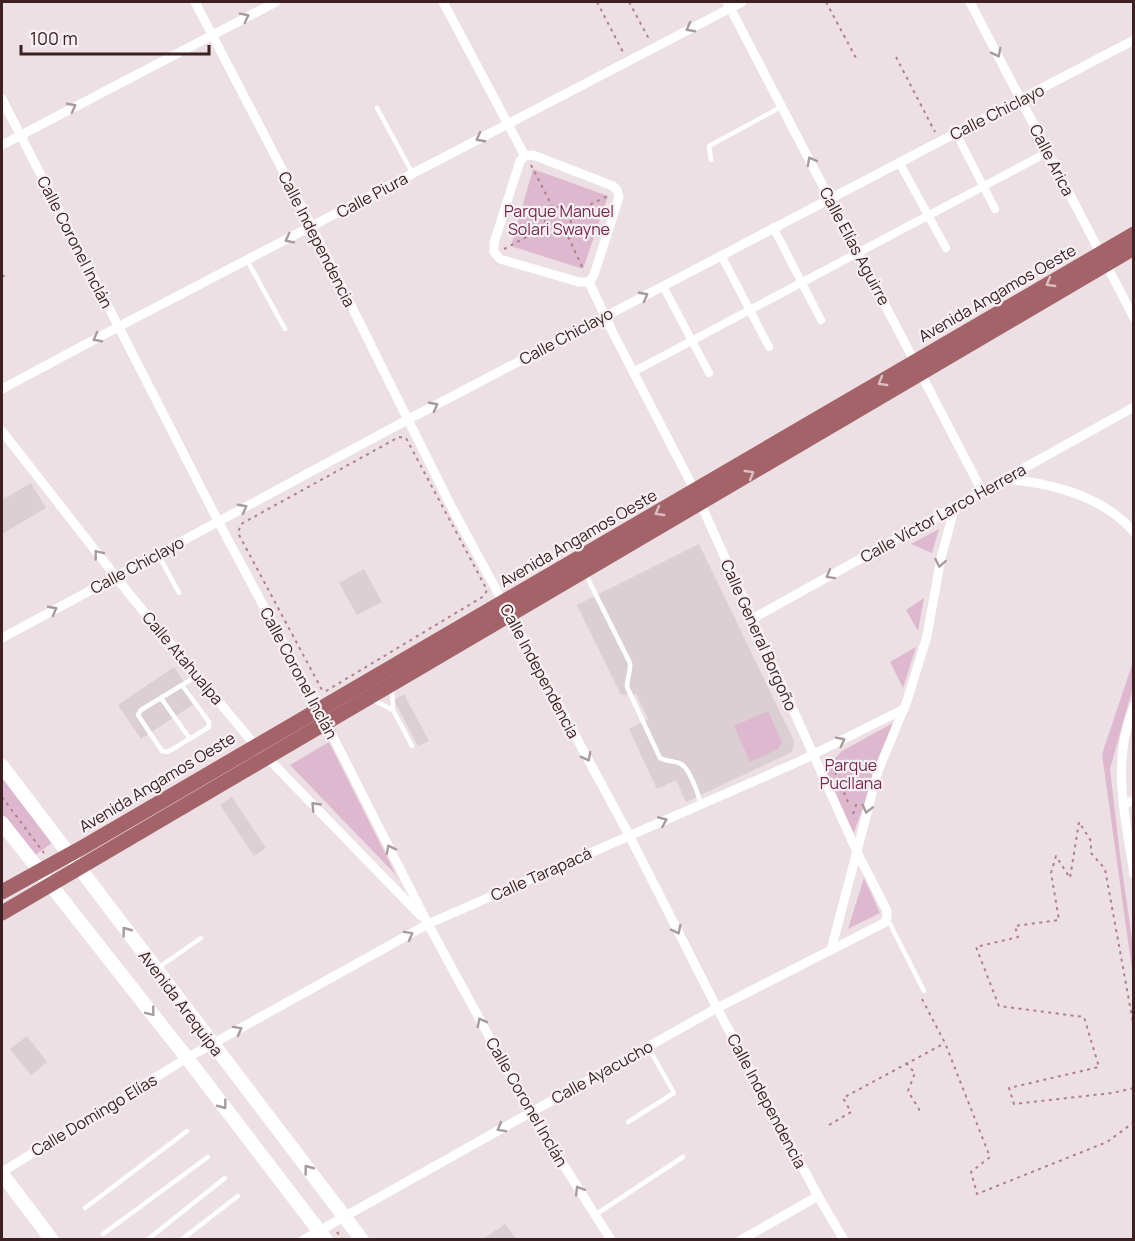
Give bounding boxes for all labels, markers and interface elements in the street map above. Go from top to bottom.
one-way arrow [238,13,249,24]
scale bar [21,18,208,56]
one-way arrow [686,21,697,33]
text: 100 m [30,26,78,50]
one-way arrow [990,47,1001,58]
street label: Calle Chiclayo [946,79,1048,145]
one-way arrow [66,103,77,115]
street label: Calle Arica [1025,120,1079,200]
one-way arrow [476,131,486,142]
one-way arrow [807,157,818,168]
street label: Calle Independencia [273,167,361,311]
street label: Calle Piura [333,167,411,223]
street label: Calle Coronel Inclán [32,172,118,312]
street label: Calle Elías Aguirre [815,183,895,309]
park label: Parque Manuel Solari Swayne [504,200,614,240]
one-way arrow [284,231,295,243]
street label: Avenida Angamos Oeste [914,239,1080,347]
one-way arrow [1046,276,1056,287]
one-way arrow [637,292,648,303]
street label: Calle Chiclayo [515,302,617,370]
one-way arrow [93,331,103,342]
one-way arrow [878,374,888,386]
one-way arrow [428,402,438,413]
street label: Calle Víctor Larco Herrera [856,458,1030,568]
one-way arrow [744,469,754,481]
street label: Avenida Angamos Oeste [495,484,661,592]
one-way arrow [237,504,248,515]
one-way arrow [655,504,665,516]
street label: Calle Chiclayo [86,531,188,599]
one-way arrow [95,550,106,561]
street label: Calle General Borgoño [716,556,802,714]
one-way arrow [934,558,947,568]
one-way arrow [826,568,836,580]
street label: Calle Independencia [495,600,585,742]
street label: Calle Coronel Inclán [255,603,343,743]
one-way arrow [47,606,57,617]
street label: Calle Atahualpa [137,607,229,709]
street label: Avenida Angamos Oeste [75,727,239,837]
one-way arrow [835,737,846,749]
one-way arrow [580,751,591,761]
park label: Parque Pucllana [820,754,882,794]
one-way arrow [311,803,322,813]
one-way arrow [862,804,875,814]
one-way arrow [657,816,668,828]
street label: Calle Tarapacá [487,842,595,906]
one-way arrow [386,845,397,856]
one-way arrow [670,923,682,934]
one-way arrow [122,926,133,937]
one-way arrow [403,931,413,942]
street label: Avenida Arequipa [134,946,228,1060]
one-way arrow [143,1005,154,1016]
one-way arrow [477,1018,488,1028]
one-way arrow [232,1026,243,1037]
street label: Calle Independencia [722,1030,812,1172]
street label: Calle Coronel Inclán [481,1033,573,1171]
street label: Calle Ayacucho [547,1035,657,1109]
street label: Calle Domingo Elías [27,1069,161,1161]
one-way arrow [215,1098,226,1109]
one-way arrow [496,1121,507,1132]
one-way arrow [304,1165,315,1176]
one-way arrow [575,1186,587,1196]

